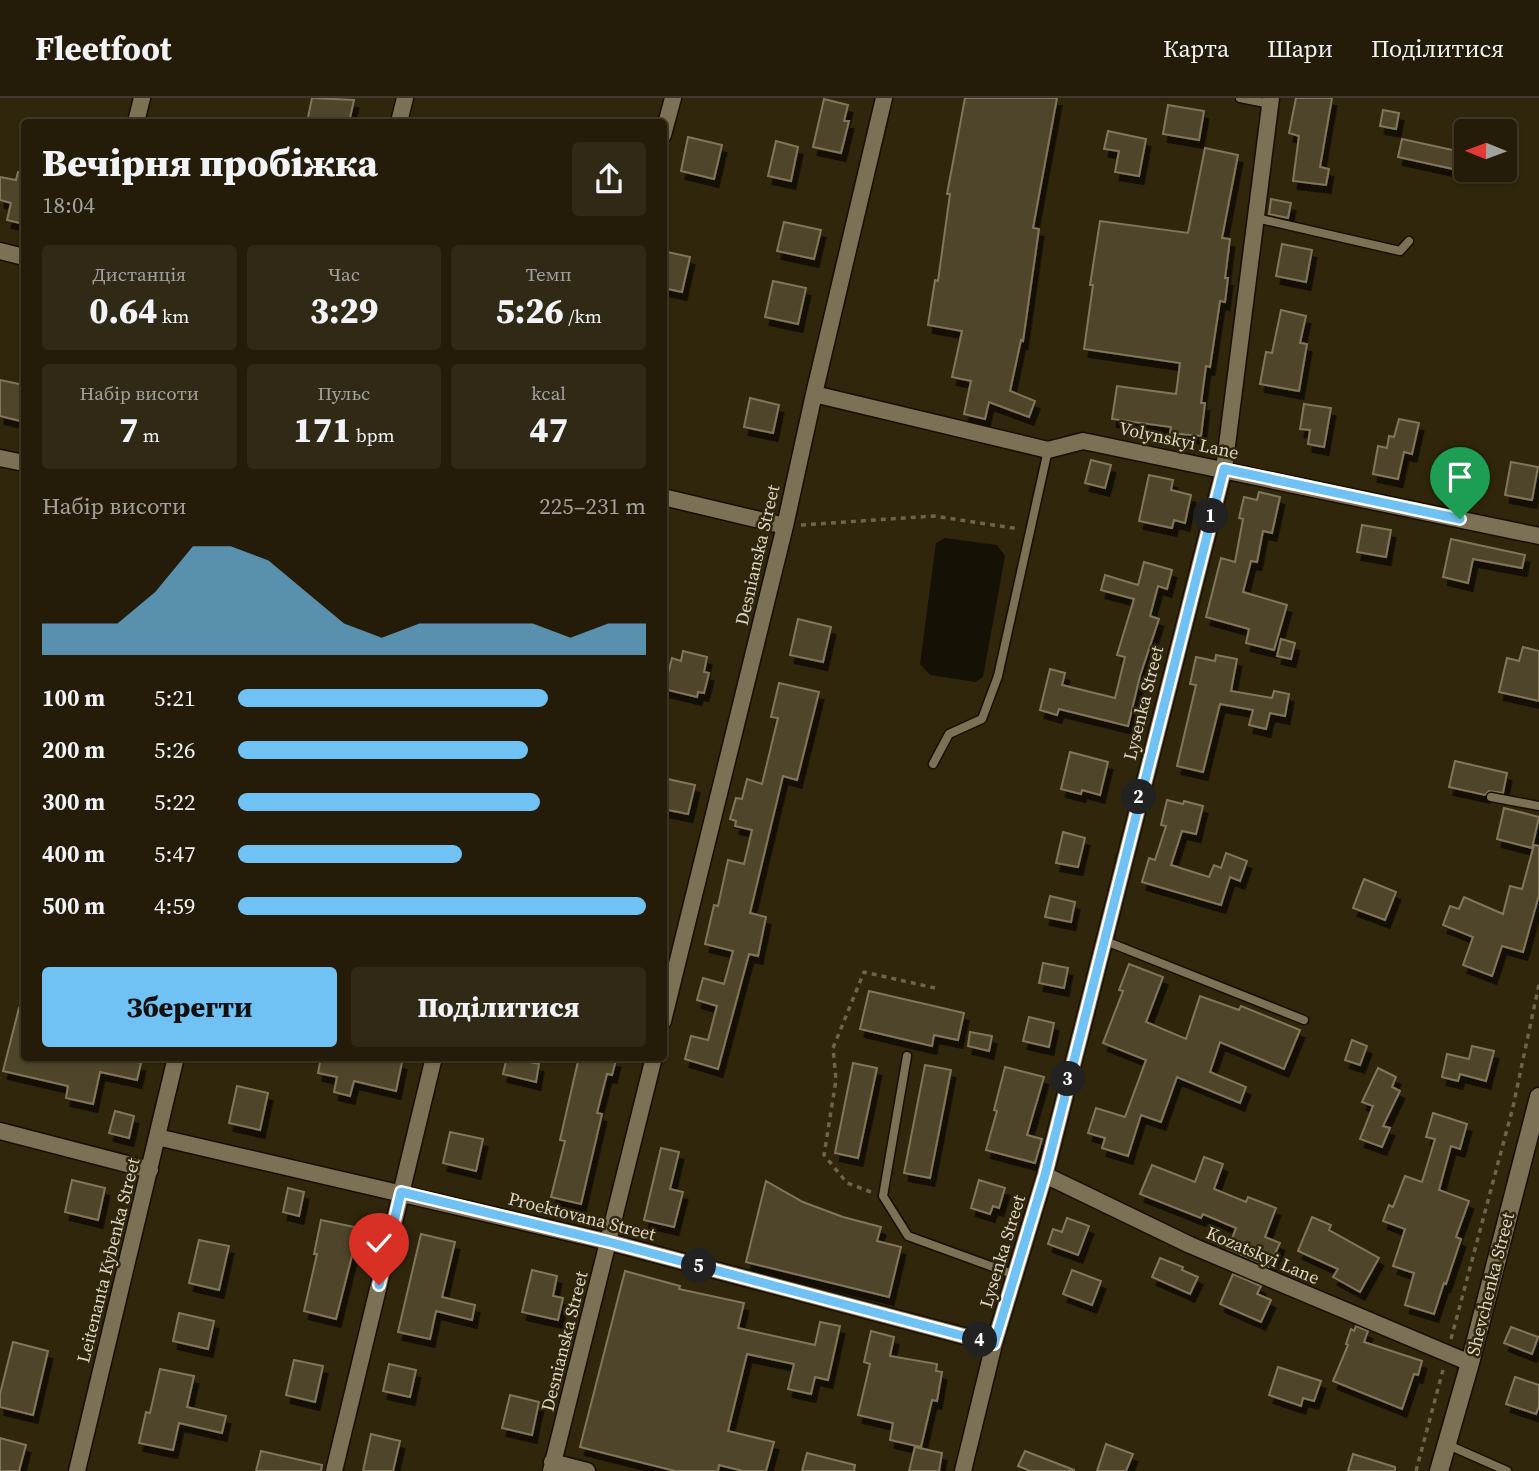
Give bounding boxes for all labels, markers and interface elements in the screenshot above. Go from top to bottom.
text: Fleetfoot [35,26,172,71]
text: Карта [1163,32,1229,65]
text: Шари [1267,32,1333,65]
text: Поділитися [1371,32,1504,65]
north arrow [1454,119,1517,182]
map controls [1454,119,1517,182]
text: Вечірня пробіжка [42,137,378,189]
button: share [572,142,646,216]
text: 18:04 [42,189,95,221]
text: Дистанція [92,261,186,287]
text: Час [328,261,360,287]
text: Темп [526,261,572,287]
text: 0.64 [89,287,158,335]
text: 3:29 [310,287,378,335]
text: 5:26 [495,287,564,335]
text: km [158,303,189,329]
text: /km [564,303,602,329]
text: Набір висоти [80,380,199,406]
text: Пульс [318,380,370,406]
text: kcal [531,380,566,406]
text: 7 [119,406,138,454]
text: 171 [293,406,351,454]
text: 47 [529,406,568,454]
street label: Volynskyi Lane [1117,415,1241,465]
text: m [138,422,160,448]
text: bpm [351,422,395,448]
pin [1430,447,1490,519]
icon: arrive [1441,458,1479,496]
street label: Desnianska Street [729,482,785,628]
text: Набір висоти [42,490,187,522]
text: 225–231 m [539,490,646,522]
pin: 1 [1194,498,1228,534]
text: 1 [1205,502,1216,528]
street label: Lysenka Street [1117,643,1169,763]
text: 100 m [42,682,105,714]
text: 5:21 [154,682,195,714]
text: 200 m [42,734,105,766]
text: 5:26 [154,734,195,766]
pin: 2 [1122,780,1156,814]
text: 2 [1133,783,1144,809]
text: 300 m [42,786,105,818]
text: 5:22 [154,786,195,818]
text: 400 m [42,838,105,870]
text: 5:47 [154,838,195,870]
text: 500 m [42,890,105,922]
text: 4:59 [154,890,195,922]
button: Зберегти [42,967,337,1047]
button: Поділитися [351,967,646,1047]
pin: 3 [1050,1062,1086,1096]
text: 3 [1062,1065,1073,1091]
street label: Leitenanta Kybenka Street [70,1155,146,1365]
street label: Proektovana Street [506,1186,658,1246]
street label: Lysenka Street [973,1191,1031,1311]
street label: Shevchenka Street [1460,1210,1520,1358]
pin [349,1213,409,1285]
street label: Kozatskyi Lane [1202,1220,1324,1290]
icon: check [360,1224,398,1262]
pin: 5 [682,1248,716,1284]
text: 5 [693,1252,704,1278]
street label: Desnianska Street [535,1268,594,1414]
pin: 4 [962,1322,998,1358]
text: 4 [974,1326,985,1352]

